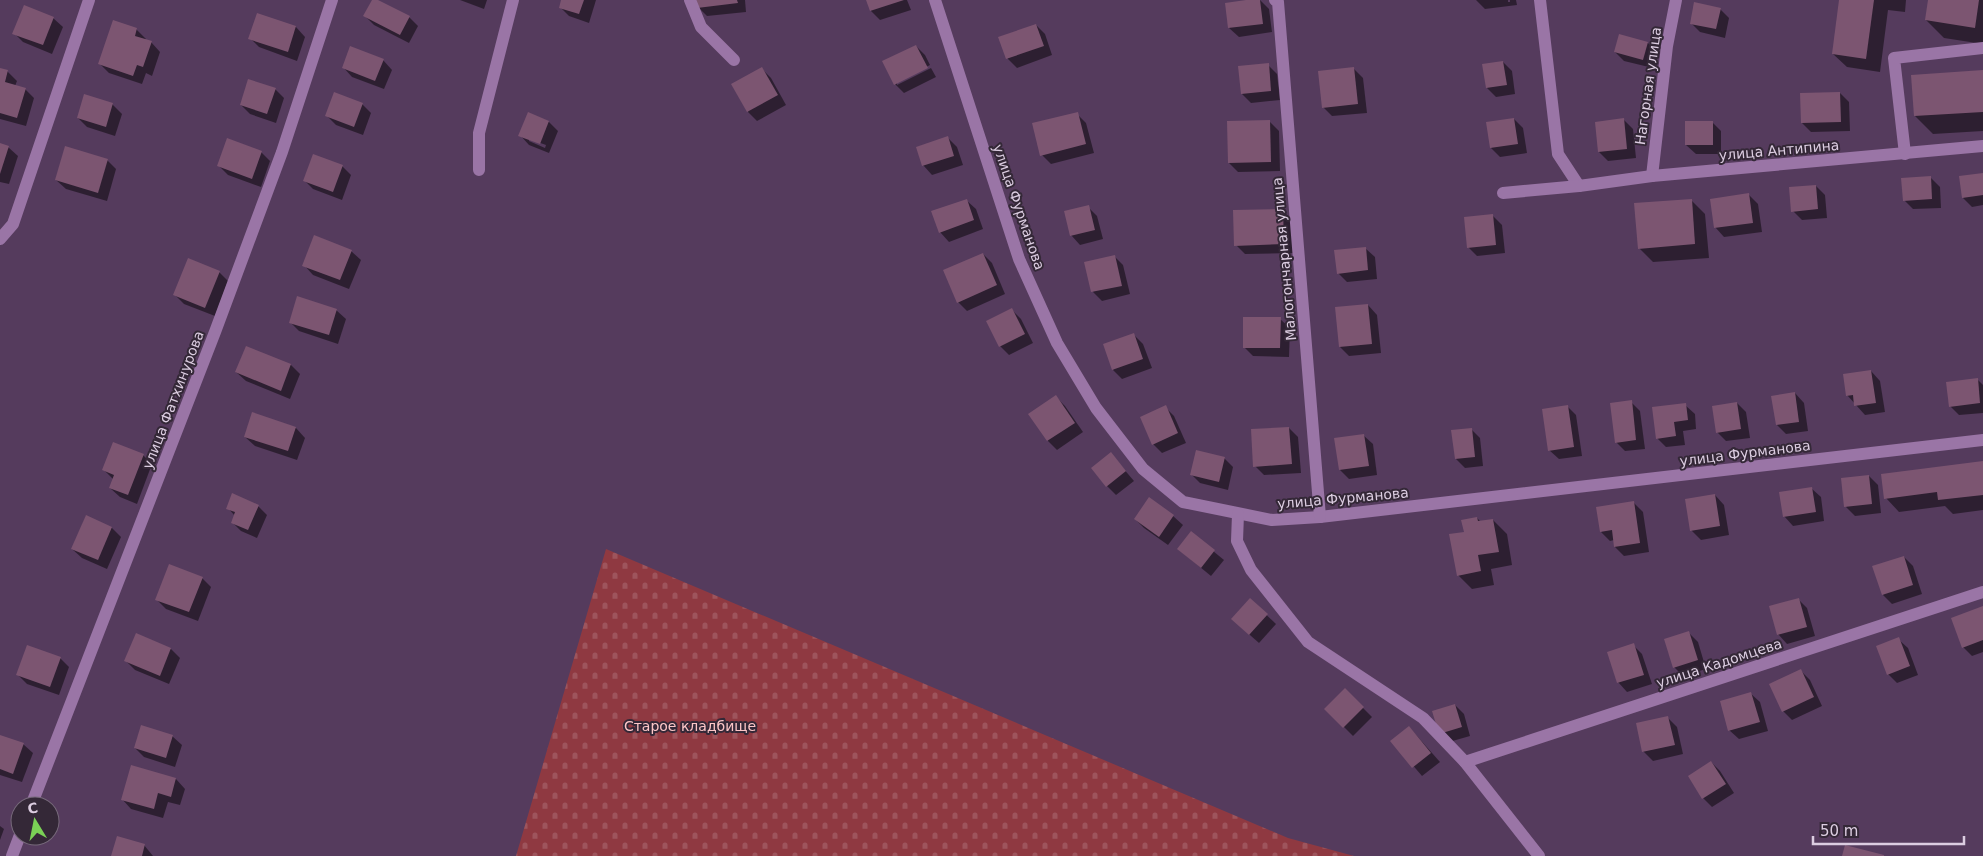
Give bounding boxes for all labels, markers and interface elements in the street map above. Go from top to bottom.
street label: Нагорная улица [1632,26,1664,146]
street label: улица Антипина [1718,137,1840,163]
street label: улица Фурманова [990,142,1048,272]
street label: Малогончарная улица [1269,177,1299,341]
street label: улица Фатхинурова [139,329,207,471]
street label: улица Фурманова [1679,437,1811,469]
street label: улица Фурманова [1277,484,1409,512]
street label: улица Кадомцева [1654,635,1784,691]
park label: Старое кладбище [624,718,756,734]
north arrow [10,796,60,846]
text: С [26,799,39,817]
scale bar [1813,814,1964,846]
text: 50 m [1820,822,1858,840]

